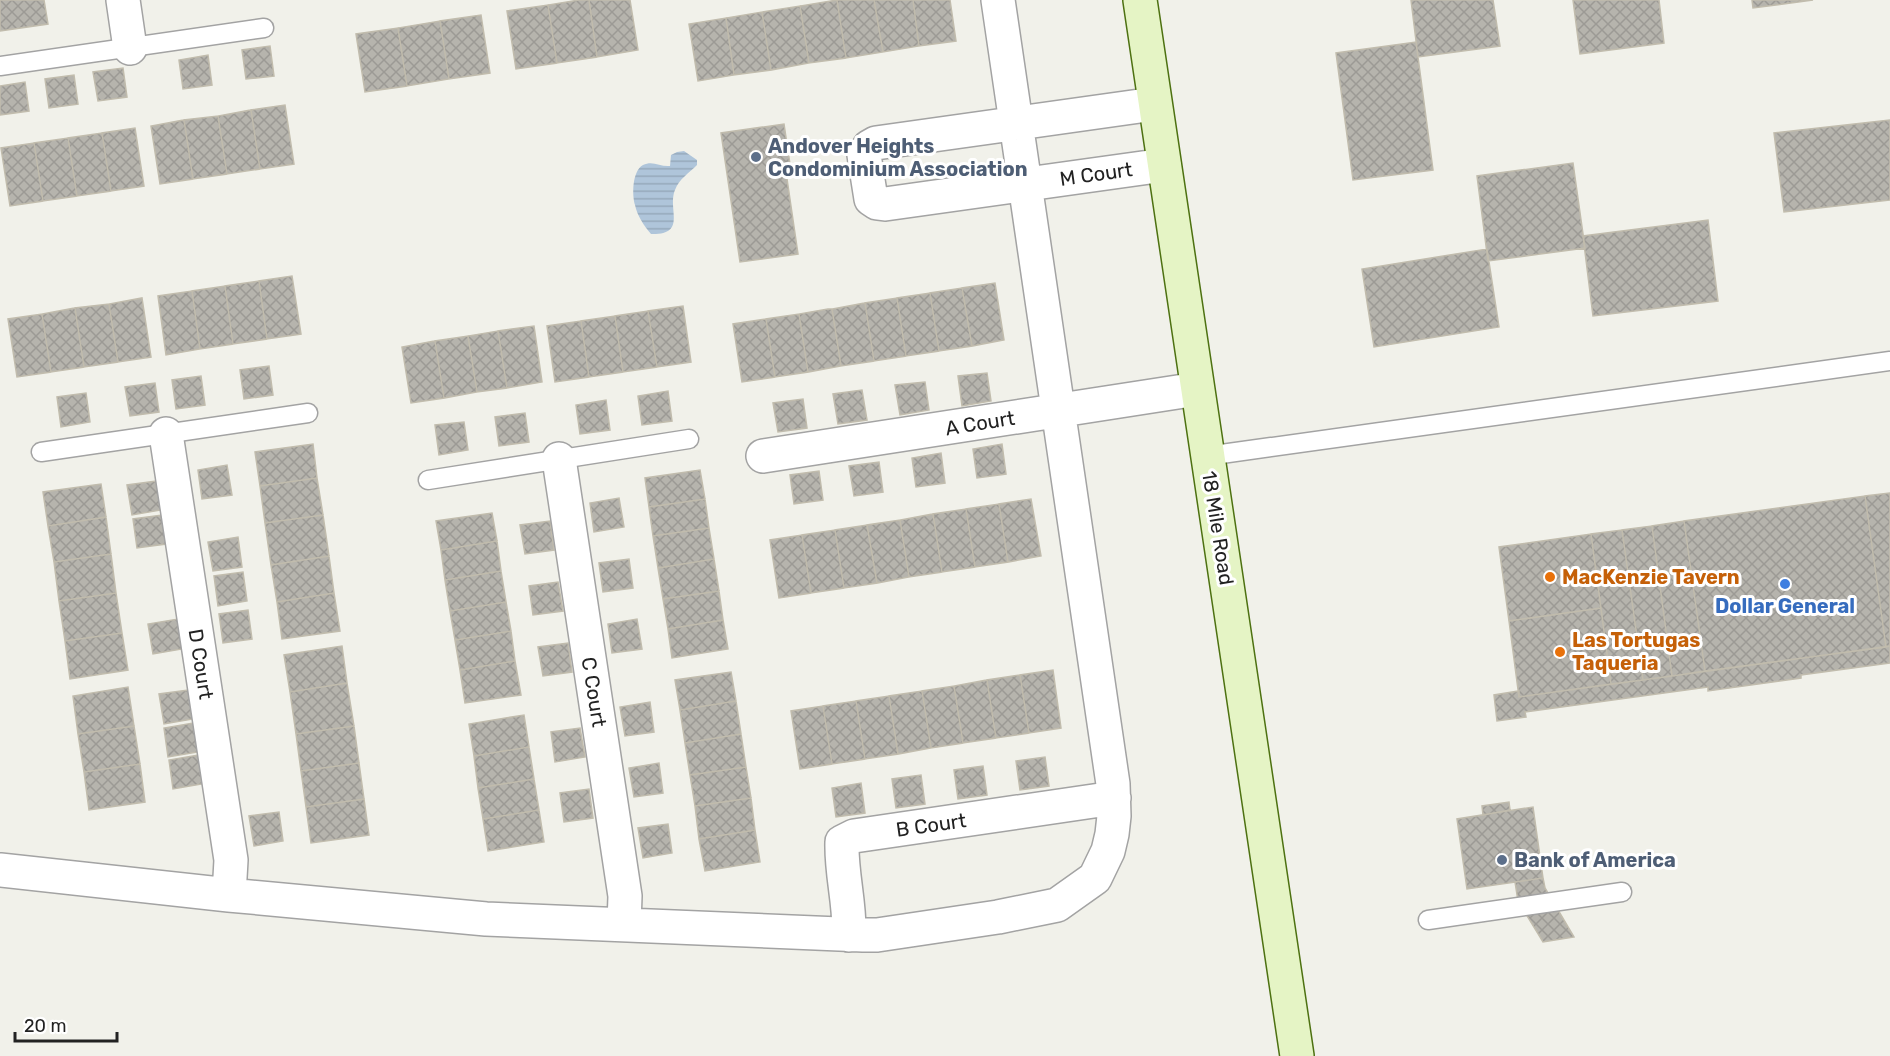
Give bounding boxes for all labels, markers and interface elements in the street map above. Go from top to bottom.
place label: Andover Heights Condominium Association [768,134,1028,181]
marker: Andover Heights Condominium Association [749,150,763,164]
street label: M Court [1058,157,1134,191]
street label: A Court [944,406,1017,440]
street label: 18 Mile Road [1197,469,1239,587]
place label: MacKenzie Tavern [1562,565,1740,589]
marker: MacKenzie Tavern [1543,570,1557,584]
marker: Dollar General [1778,577,1792,591]
place label: Dollar General [1715,594,1855,618]
street label: D Court [184,627,218,701]
place label: Las Tortugas Taqueria [1572,628,1700,675]
marker: Las Tortugas Taqueria [1553,645,1567,659]
street label: C Court [577,655,611,729]
street label: B Court [894,808,968,842]
place label: Bank of America [1514,848,1676,872]
marker: Bank of America [1495,853,1509,867]
scale bar [15,1005,117,1043]
text: 20 m [24,1015,66,1037]

